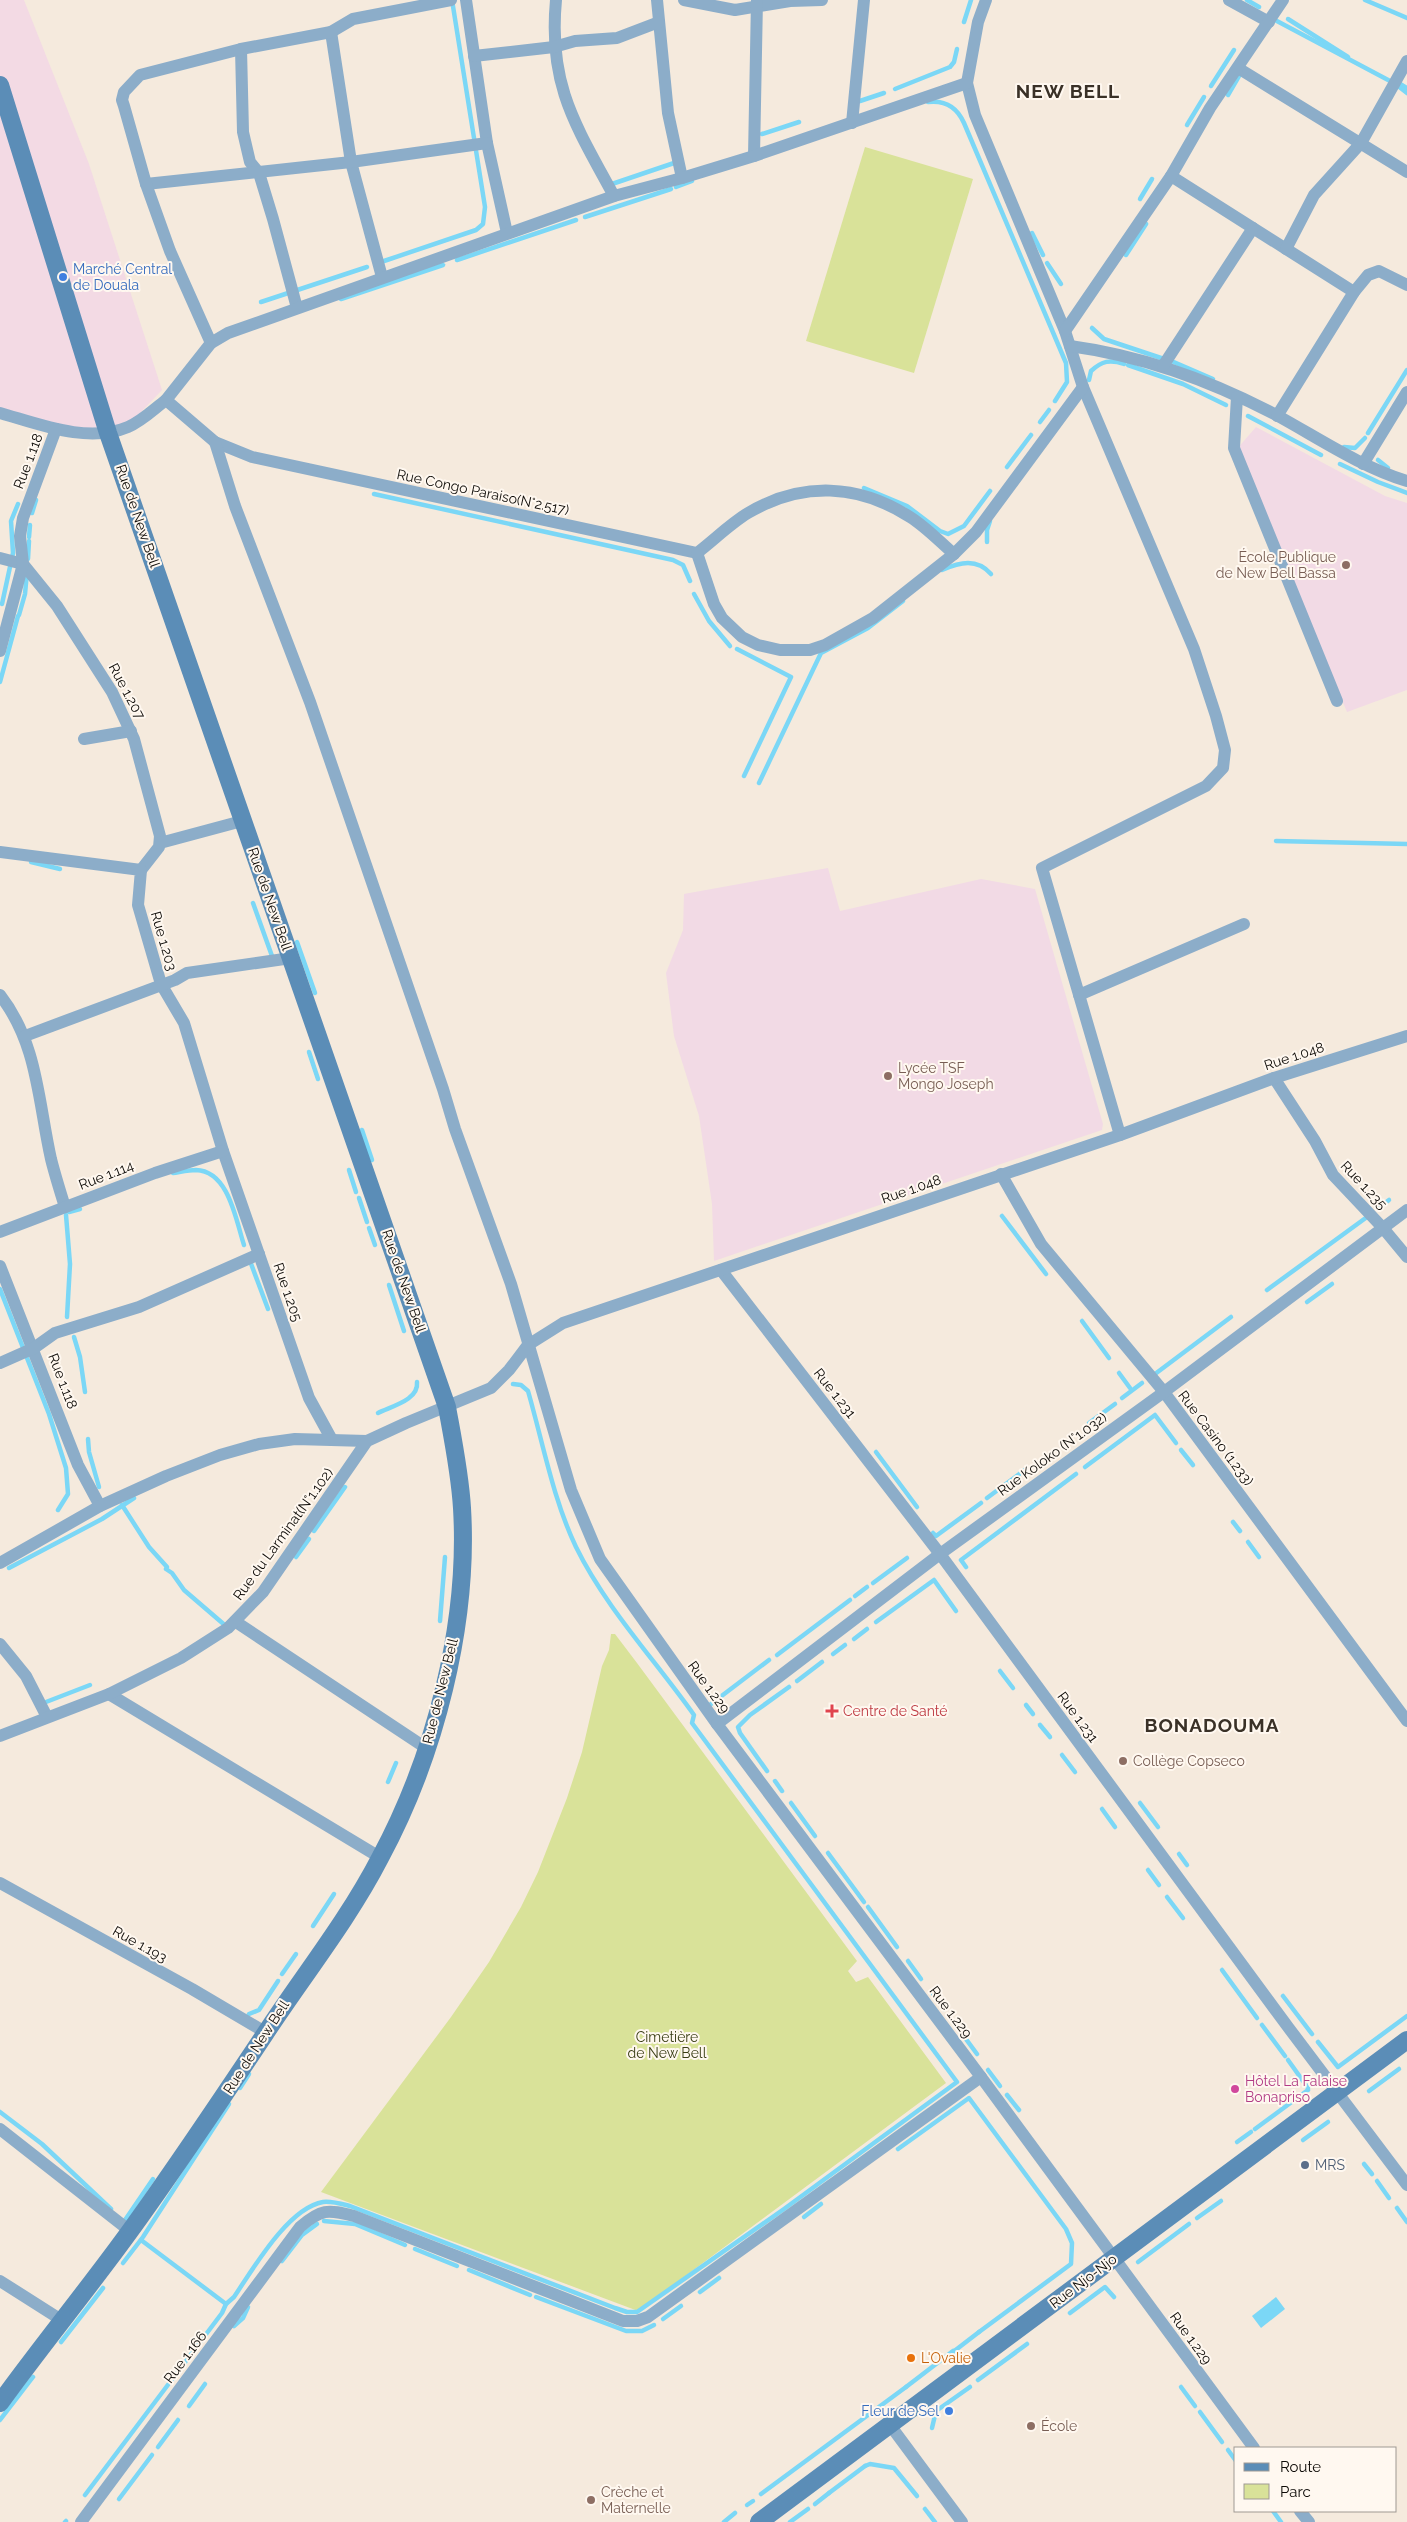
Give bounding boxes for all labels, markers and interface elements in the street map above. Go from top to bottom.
district label: NEW BELL [1016,80,1120,102]
place label: Marché Central de Douala [73,261,172,293]
marker: Marché Central de Douala [57,271,69,283]
street label: Rue 1.118 [10,431,46,491]
street label: Rue de New Bell [113,462,163,570]
street label: Rue Congo Paraiso(N°2.517) [395,466,571,518]
place label: École Publique de New Bell Bassa [1216,548,1336,581]
marker: École Publique de New Bell Bassa [1340,559,1352,571]
street label: Rue 1.207 [106,660,149,722]
street label: Rue de New Bell [245,845,295,953]
street label: Rue 1.203 [148,909,180,973]
street label: Rue 1.048 [1262,1039,1326,1073]
place label: Lycée TSF Mongo Joseph [898,1060,994,1092]
marker: Lycée TSF Mongo Joseph [882,1070,894,1082]
street label: Rue 1.114 [76,1157,136,1193]
street label: Rue 1.235 [1338,1158,1391,1213]
street label: Rue 1.048 [879,1171,943,1207]
street label: Rue de New Bell [379,1227,429,1335]
street label: Rue 1.205 [270,1260,306,1324]
street label: Rue 1.118 [45,1351,81,1411]
street label: Rue 1.231 [811,1365,859,1421]
street label: Rue Casino (1.233) [1175,1387,1257,1489]
street label: Rue Koloko (N°1.032) [994,1409,1110,1499]
street label: Rue du Larminat(N°1.102) [230,1465,336,1603]
street label: Rue de New Bell [419,1636,461,1745]
street label: Rue 1.229 [685,1658,733,1716]
street label: Rue 1.231 [1054,1689,1102,1745]
place label: Centre de Santé [843,1703,948,1719]
marker: Centre de Santé [825,1704,839,1718]
district label: BONADOUMA [1145,1714,1279,1736]
place label: Collège Copseco [1133,1753,1245,1769]
marker: Collège Copseco [1117,1755,1129,1767]
street label: Rue 1.193 [110,1923,170,1965]
street label: Rue 1.229 [926,1983,976,2041]
street label: Rue de New Bell [220,1997,292,2097]
park label: Cimetière de New Bell [628,2029,707,2061]
place label: Hôtel La Falaise Bonapriso [1245,2073,1347,2105]
marker: Hôtel La Falaise Bonapriso [1229,2083,1241,2095]
place label: MRS [1315,2157,1345,2173]
marker: MRS [1299,2159,1311,2171]
street label: Rue Njo-Njo [1046,2251,1120,2311]
street label: Rue 1.229 [1167,2309,1215,2367]
street label: Rue 1.166 [160,2328,210,2386]
place label: L'Ovalie [921,2350,971,2366]
marker: L'Ovalie [905,2352,917,2364]
place label: Fleur de Sel [861,2403,939,2419]
marker: Fleur de Sel [943,2405,955,2417]
place label: École [1041,2417,1077,2434]
marker: École [1025,2420,1037,2432]
legend [1234,2447,1397,2512]
text: Route [1280,2458,1321,2476]
text: Parc [1280,2483,1311,2501]
place label: Crèche et Maternelle [601,2484,671,2516]
marker: Crèche et Maternelle [585,2494,597,2506]

